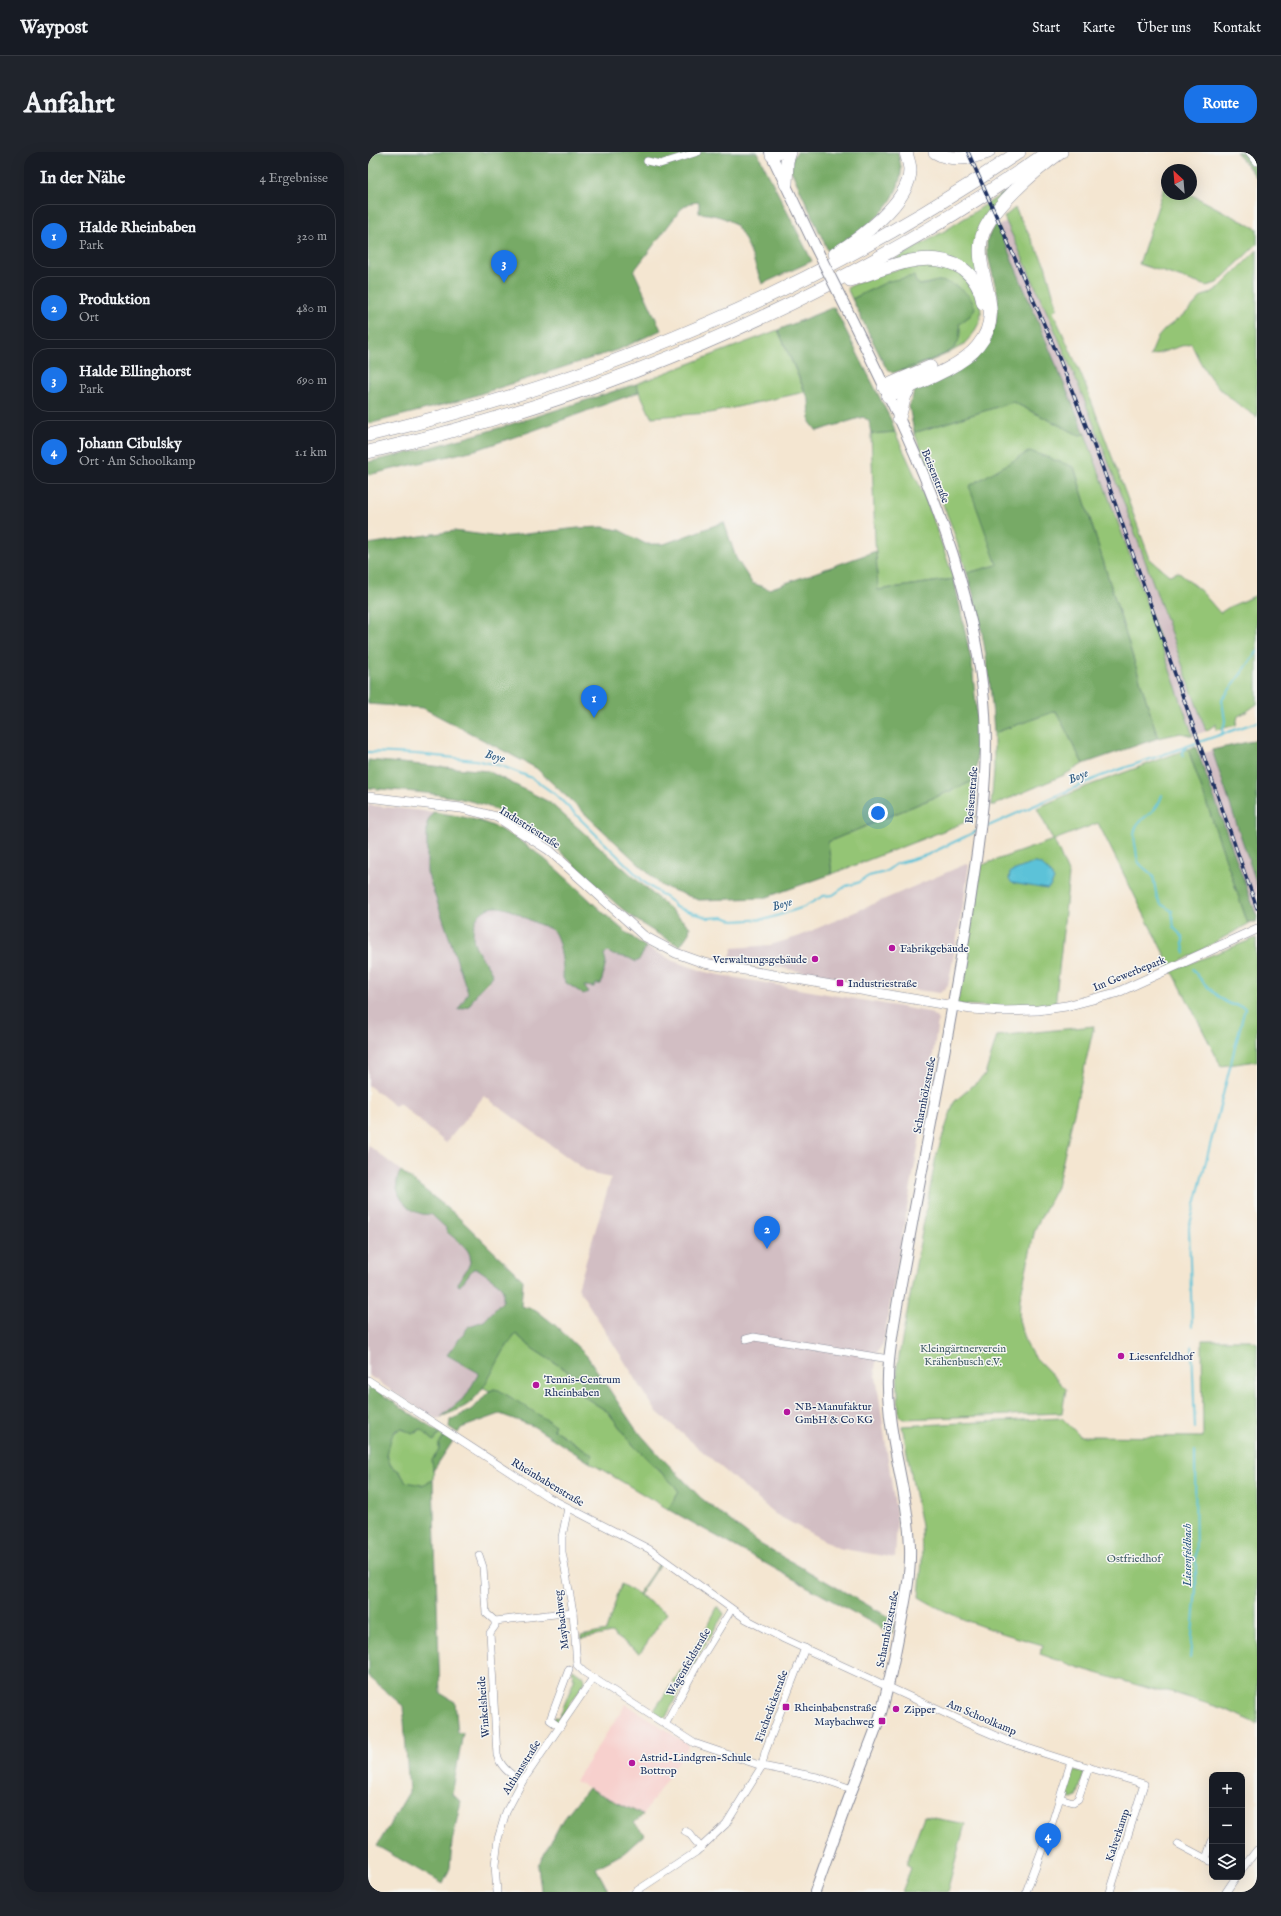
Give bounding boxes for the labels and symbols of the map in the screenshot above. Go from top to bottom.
north arrow [1161,164,1197,200]
pin: 3 [491,250,517,283]
street label: Beisenstraße [918,447,952,506]
pin: 1 [581,685,607,718]
water label: Boye [483,747,507,766]
street label: Beisenstraße [963,766,981,824]
water label: Boye [1066,766,1090,787]
your location [868,803,888,823]
street label: Industriestraße [497,804,562,852]
water label: Boye [770,894,794,915]
place label: Fabrikgebäude [900,942,969,956]
marker: Fabrikgebäude [887,943,897,953]
place label: Verwaltungsgebäude [712,953,807,967]
street label: Im Gewerbepark [1091,953,1168,995]
marker: Verwaltungsgebäude [810,954,820,964]
place label: Industriestraße [848,977,917,991]
marker: Industriestraße [835,978,845,988]
street label: Scharnhölzstraße [911,1056,939,1135]
pin: 2 [754,1216,780,1249]
park label: Kleingärtnerverein Krähenbusch e.V. [920,1342,1006,1369]
place label: Liesenfeldhof [1129,1350,1195,1364]
marker: Liesenfeldhof [1116,1351,1126,1361]
place label: Tennis-Centrum Rheinbaben [544,1373,621,1400]
marker: Tennis-Centrum Rheinbaben [531,1380,541,1390]
place label: NB-Manufaktur GmbH & Co KG [795,1400,873,1427]
marker: NB-Manufaktur GmbH & Co KG [782,1407,792,1417]
street label: Rheinbabenstraße [509,1456,586,1510]
water label: Liesenfeldbach [1180,1524,1195,1588]
park label: Ostfriedhof [1107,1552,1163,1566]
street label: Maybachweg [551,1588,573,1650]
street label: Scharnhölzstraße [874,1590,902,1669]
street label: Wagenfeldstraße [664,1626,714,1699]
street label: Fischedickstraße [752,1668,792,1744]
street label: Winkelsheide [475,1676,493,1738]
street label: Am Schoolkamp [944,1697,1019,1739]
place label: Rheinbabenstraße [794,1701,877,1715]
marker: Rheinbabenstraße [781,1702,791,1712]
place label: Zipper [904,1703,936,1717]
marker: Zipper [891,1704,901,1714]
place label: Maybachweg [814,1715,875,1729]
marker: Maybachweg [877,1716,887,1726]
street label: Althansstraße [499,1738,544,1798]
place label: Astrid-Lindgren-Schule Bottrop [639,1751,751,1778]
marker: Astrid-Lindgren-Schule Bottrop [627,1758,637,1768]
street label: Kalverkamp [1103,1807,1133,1863]
pin: 4 [1035,1823,1061,1856]

